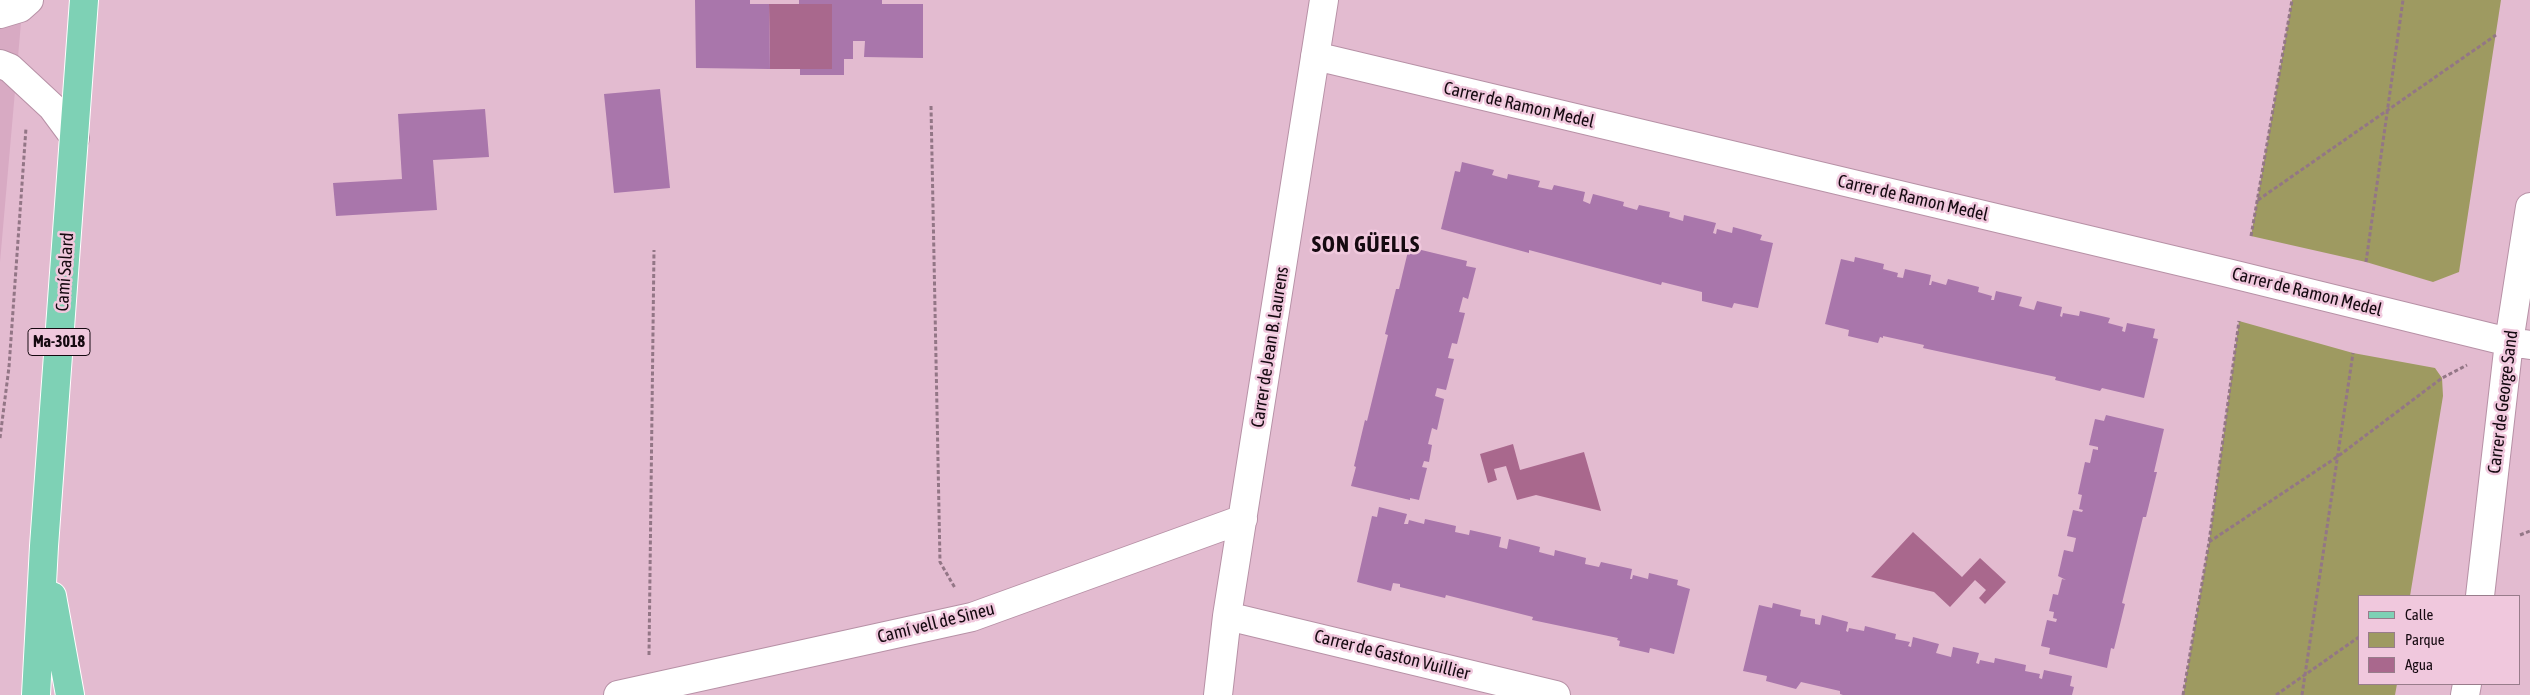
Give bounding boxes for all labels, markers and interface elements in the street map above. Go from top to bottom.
street label: Carrer de Ramon Medel [1442,77,1596,133]
street label: Carrer de Ramon Medel [1836,170,1990,226]
street label: Camí Salard [51,232,79,312]
district label: SON GÜELLS [1311,232,1421,258]
street label: Carrer de Ramon Medel [2230,263,2384,321]
street label: Carrer de Jean B. Laurens [1247,265,1293,429]
road number: Ma-3018 [28,328,90,356]
street label: Carrer de George Sand [2483,329,2523,475]
legend [2358,595,2520,685]
street label: Camí vell de Sineu [875,598,997,648]
text: Calle [2405,606,2433,623]
street label: Carrer de Gaston Vuillier [1312,625,1472,685]
text: Parque [2405,631,2445,648]
text: Agua [2405,656,2433,673]

